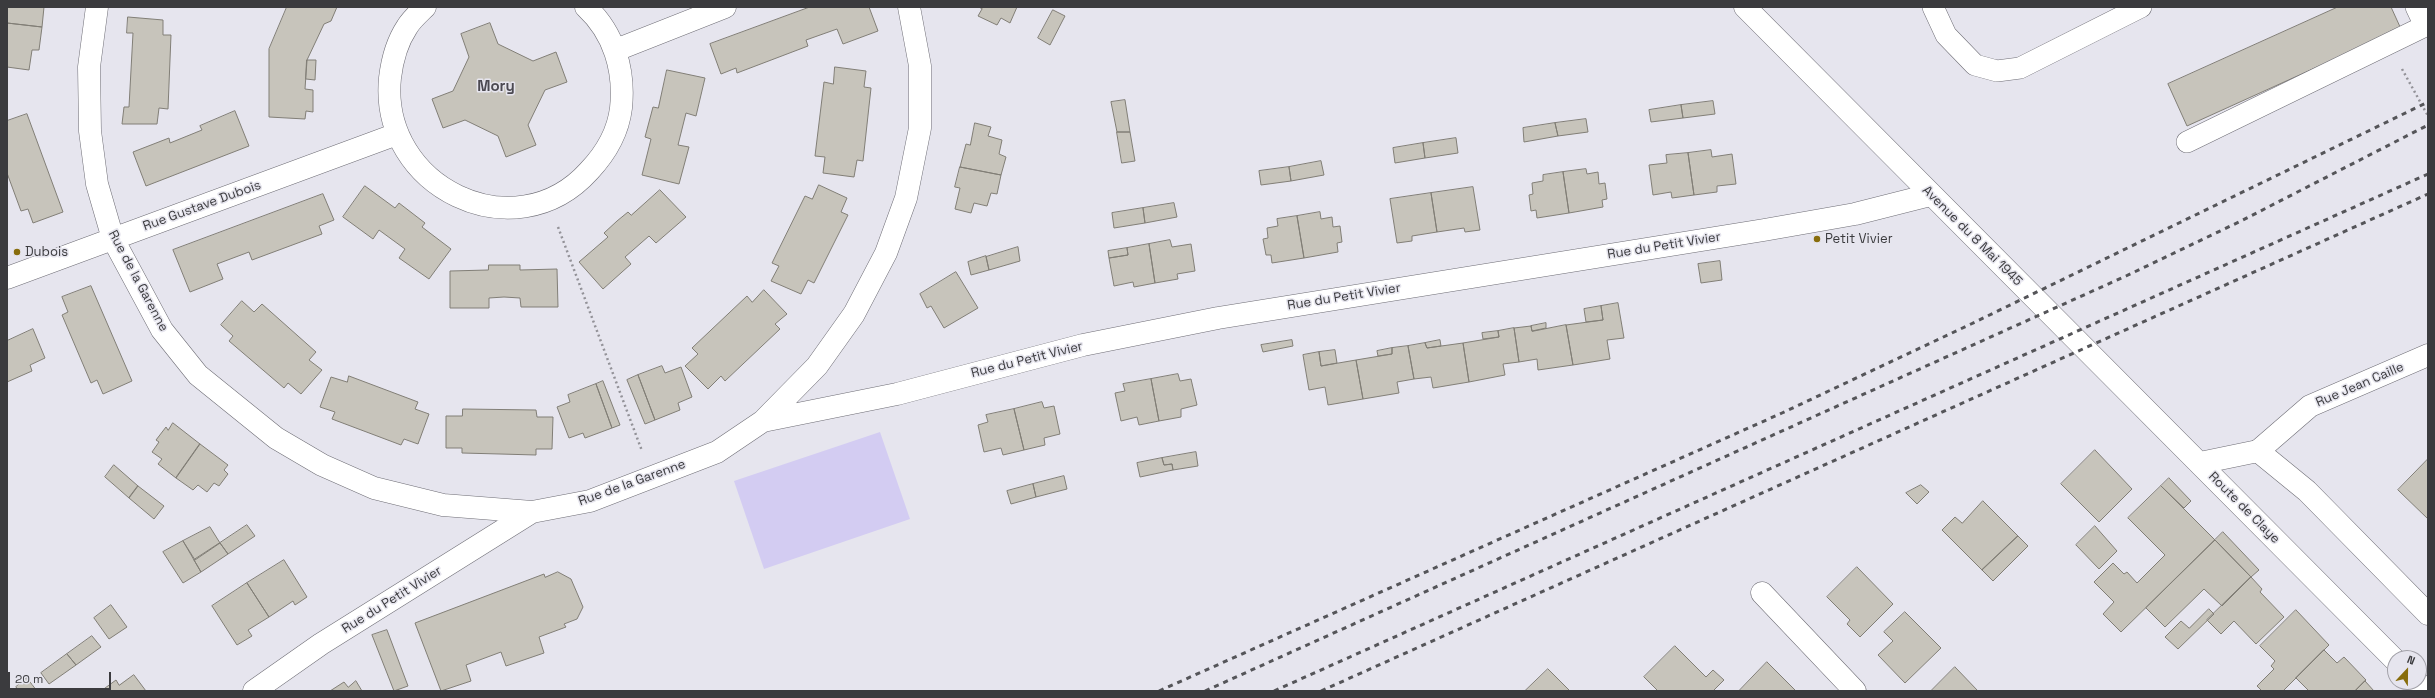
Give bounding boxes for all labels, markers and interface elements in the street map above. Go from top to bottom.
district label: Mory [477,78,515,96]
street label: Rue Gustave Dubois [141,177,263,235]
street label: Avenue du 8 Mai 1945 [1919,183,2025,289]
street label: Rue de la Garenne [105,228,171,334]
street label: Rue du Petit Vivier [1606,229,1722,263]
place label: Petit Vivier [1825,231,1893,247]
marker: Petit Vivier [1812,234,1822,244]
place label: Dubois [25,244,68,260]
marker: Dubois [12,247,22,257]
street label: Rue du Petit Vivier [1286,280,1402,314]
street label: Rue du Petit Vivier [970,339,1084,381]
street label: Rue Jean Caille [2314,359,2406,411]
street label: Rue de la Garenne [576,456,688,510]
street label: Route de Claye [2205,469,2283,547]
street label: Rue du Petit Vivier [339,563,445,637]
north arrow [2387,650,2427,690]
text: N [2405,652,2417,668]
scale bar [10,664,113,690]
text: 20 m [15,671,43,687]

